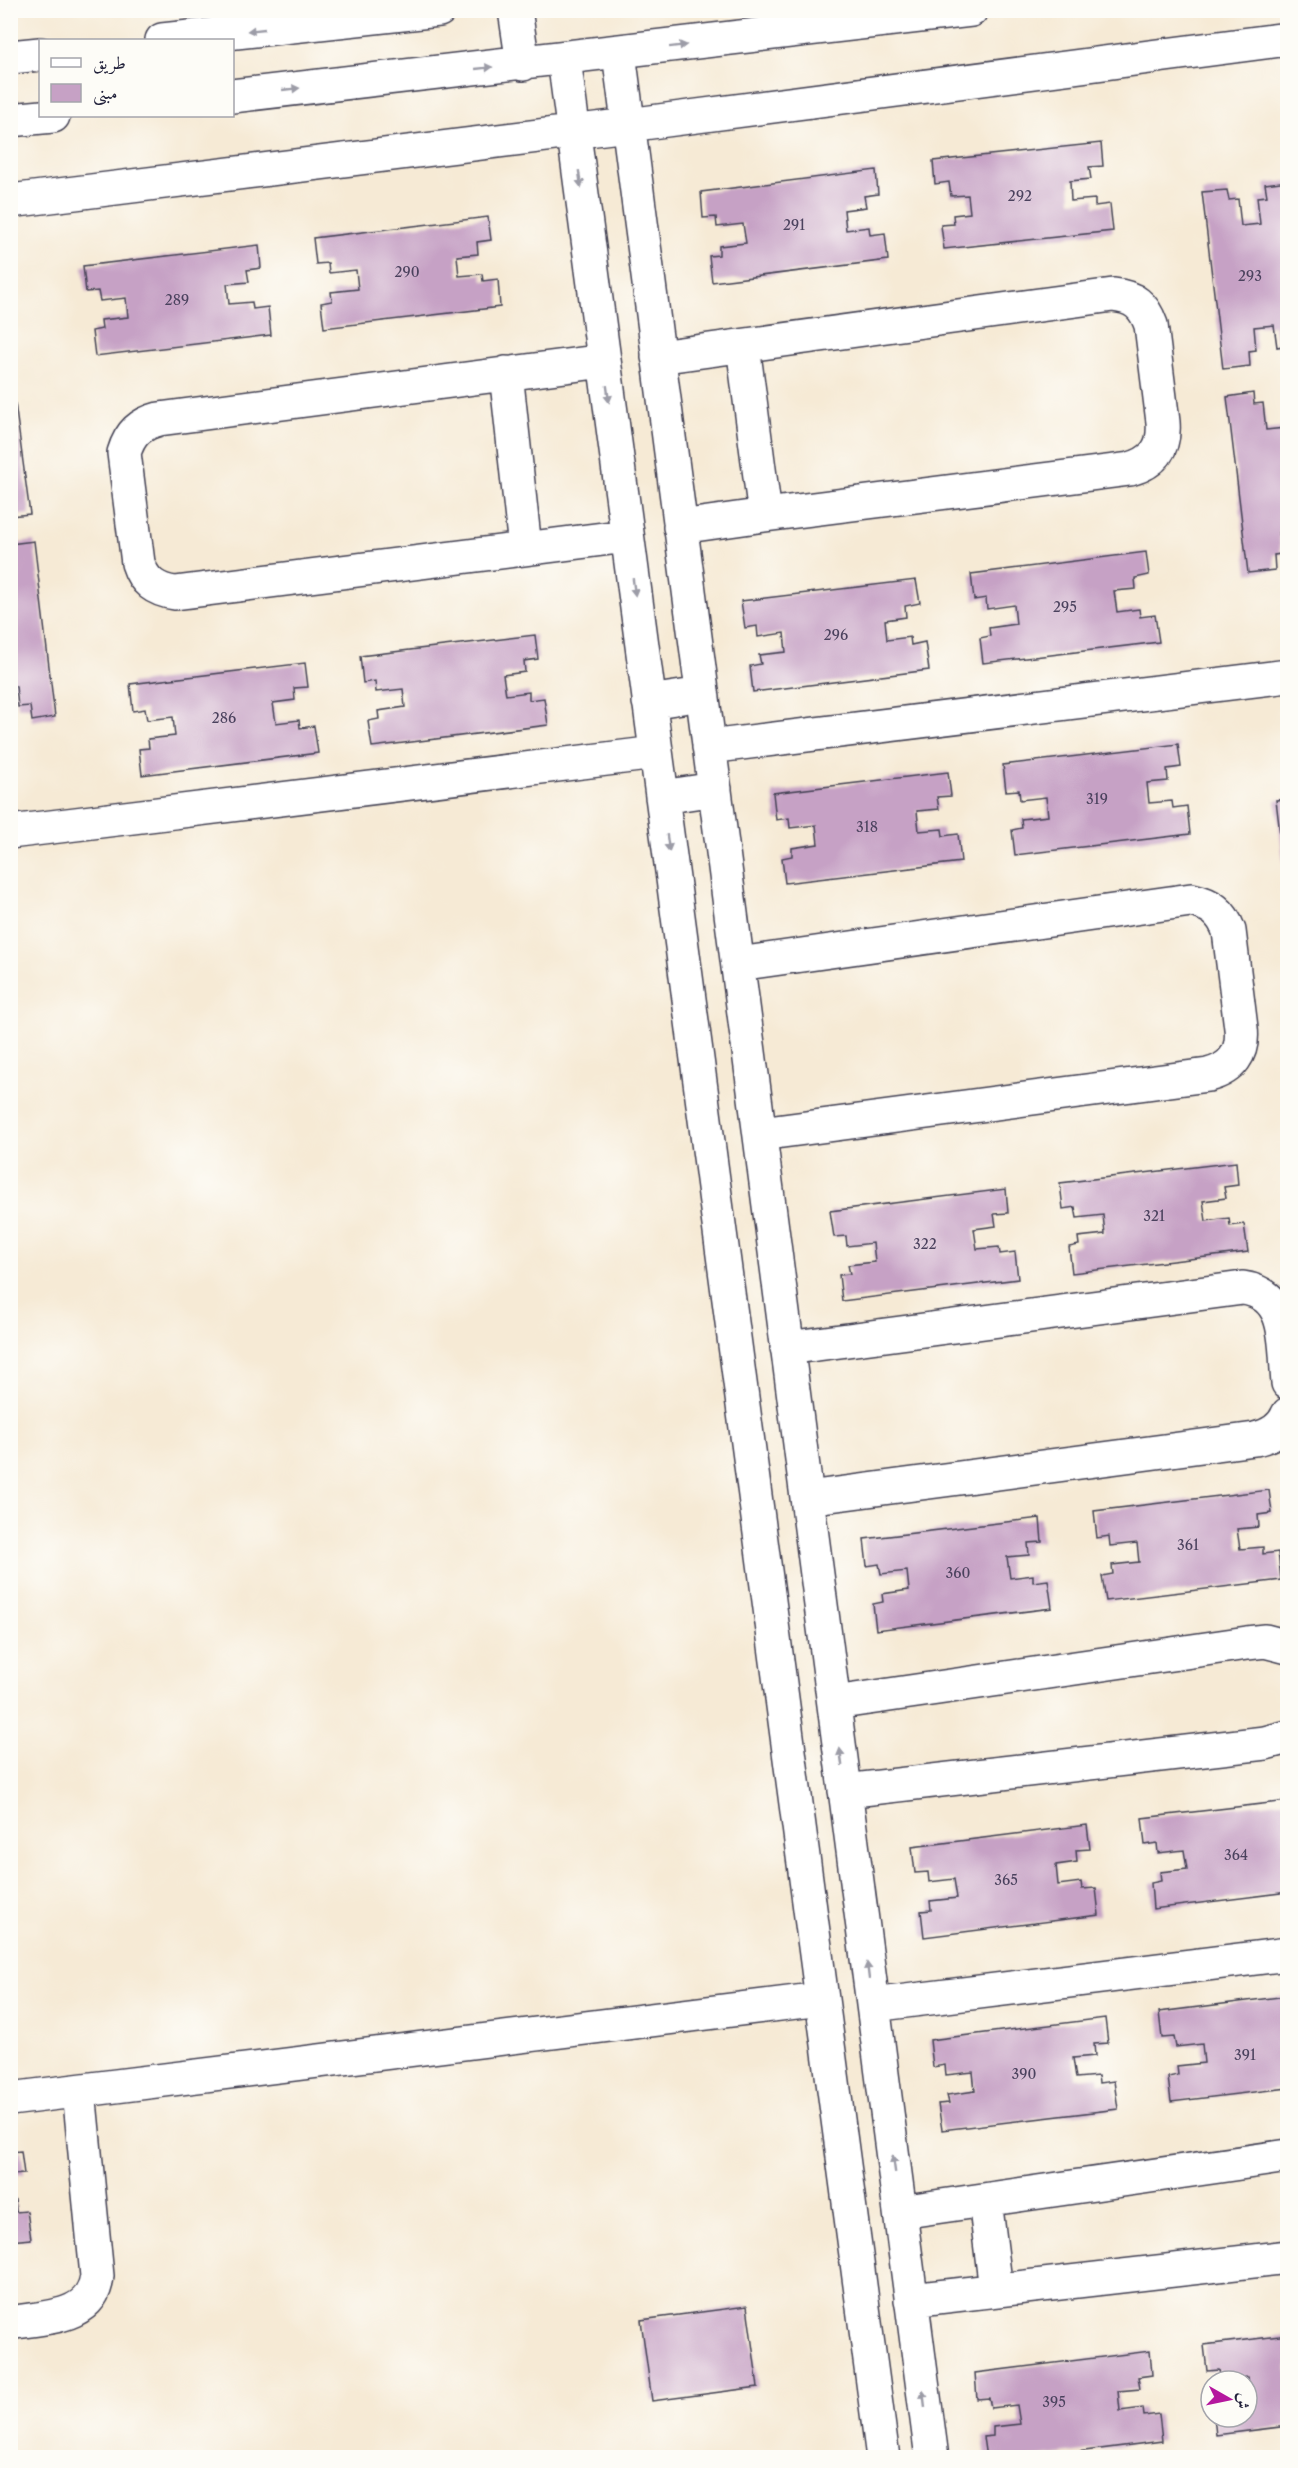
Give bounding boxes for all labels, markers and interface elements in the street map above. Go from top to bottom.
one-way arrow [246,25,265,35]
legend [39,39,234,117]
one-way arrow [669,41,688,50]
text: طريق [93,52,126,75]
one-way arrow [475,63,494,73]
text: مبنى [93,82,118,106]
one-way arrow [281,85,300,94]
one-way arrow [575,170,584,189]
house number: 292 [1008,187,1032,205]
house number: 291 [783,216,805,234]
house number: 290 [394,263,420,281]
house number: 293 [1238,267,1262,285]
house number: 289 [165,291,189,309]
one-way arrow [604,384,613,403]
one-way arrow [629,577,639,596]
house number: 295 [1053,598,1077,616]
house number: 296 [824,626,848,644]
house number: 286 [212,709,236,727]
house number: 319 [1086,790,1108,808]
house number: 318 [856,818,878,836]
one-way arrow [663,833,673,852]
house number: 321 [1143,1207,1165,1225]
house number: 322 [913,1235,937,1253]
house number: 361 [1177,1536,1199,1554]
house number: 360 [946,1564,971,1582]
one-way arrow [836,1747,845,1766]
house number: 364 [1224,1846,1248,1864]
house number: 365 [994,1871,1018,1889]
one-way arrow [864,1962,873,1981]
house number: 391 [1234,2046,1256,2064]
house number: 390 [1012,2065,1037,2083]
one-way arrow [889,2155,898,2174]
north arrow [1199,2369,1259,2429]
one-way arrow [920,2390,929,2409]
text: ش [1233,2392,1255,2411]
house number: 395 [1042,2393,1066,2411]

